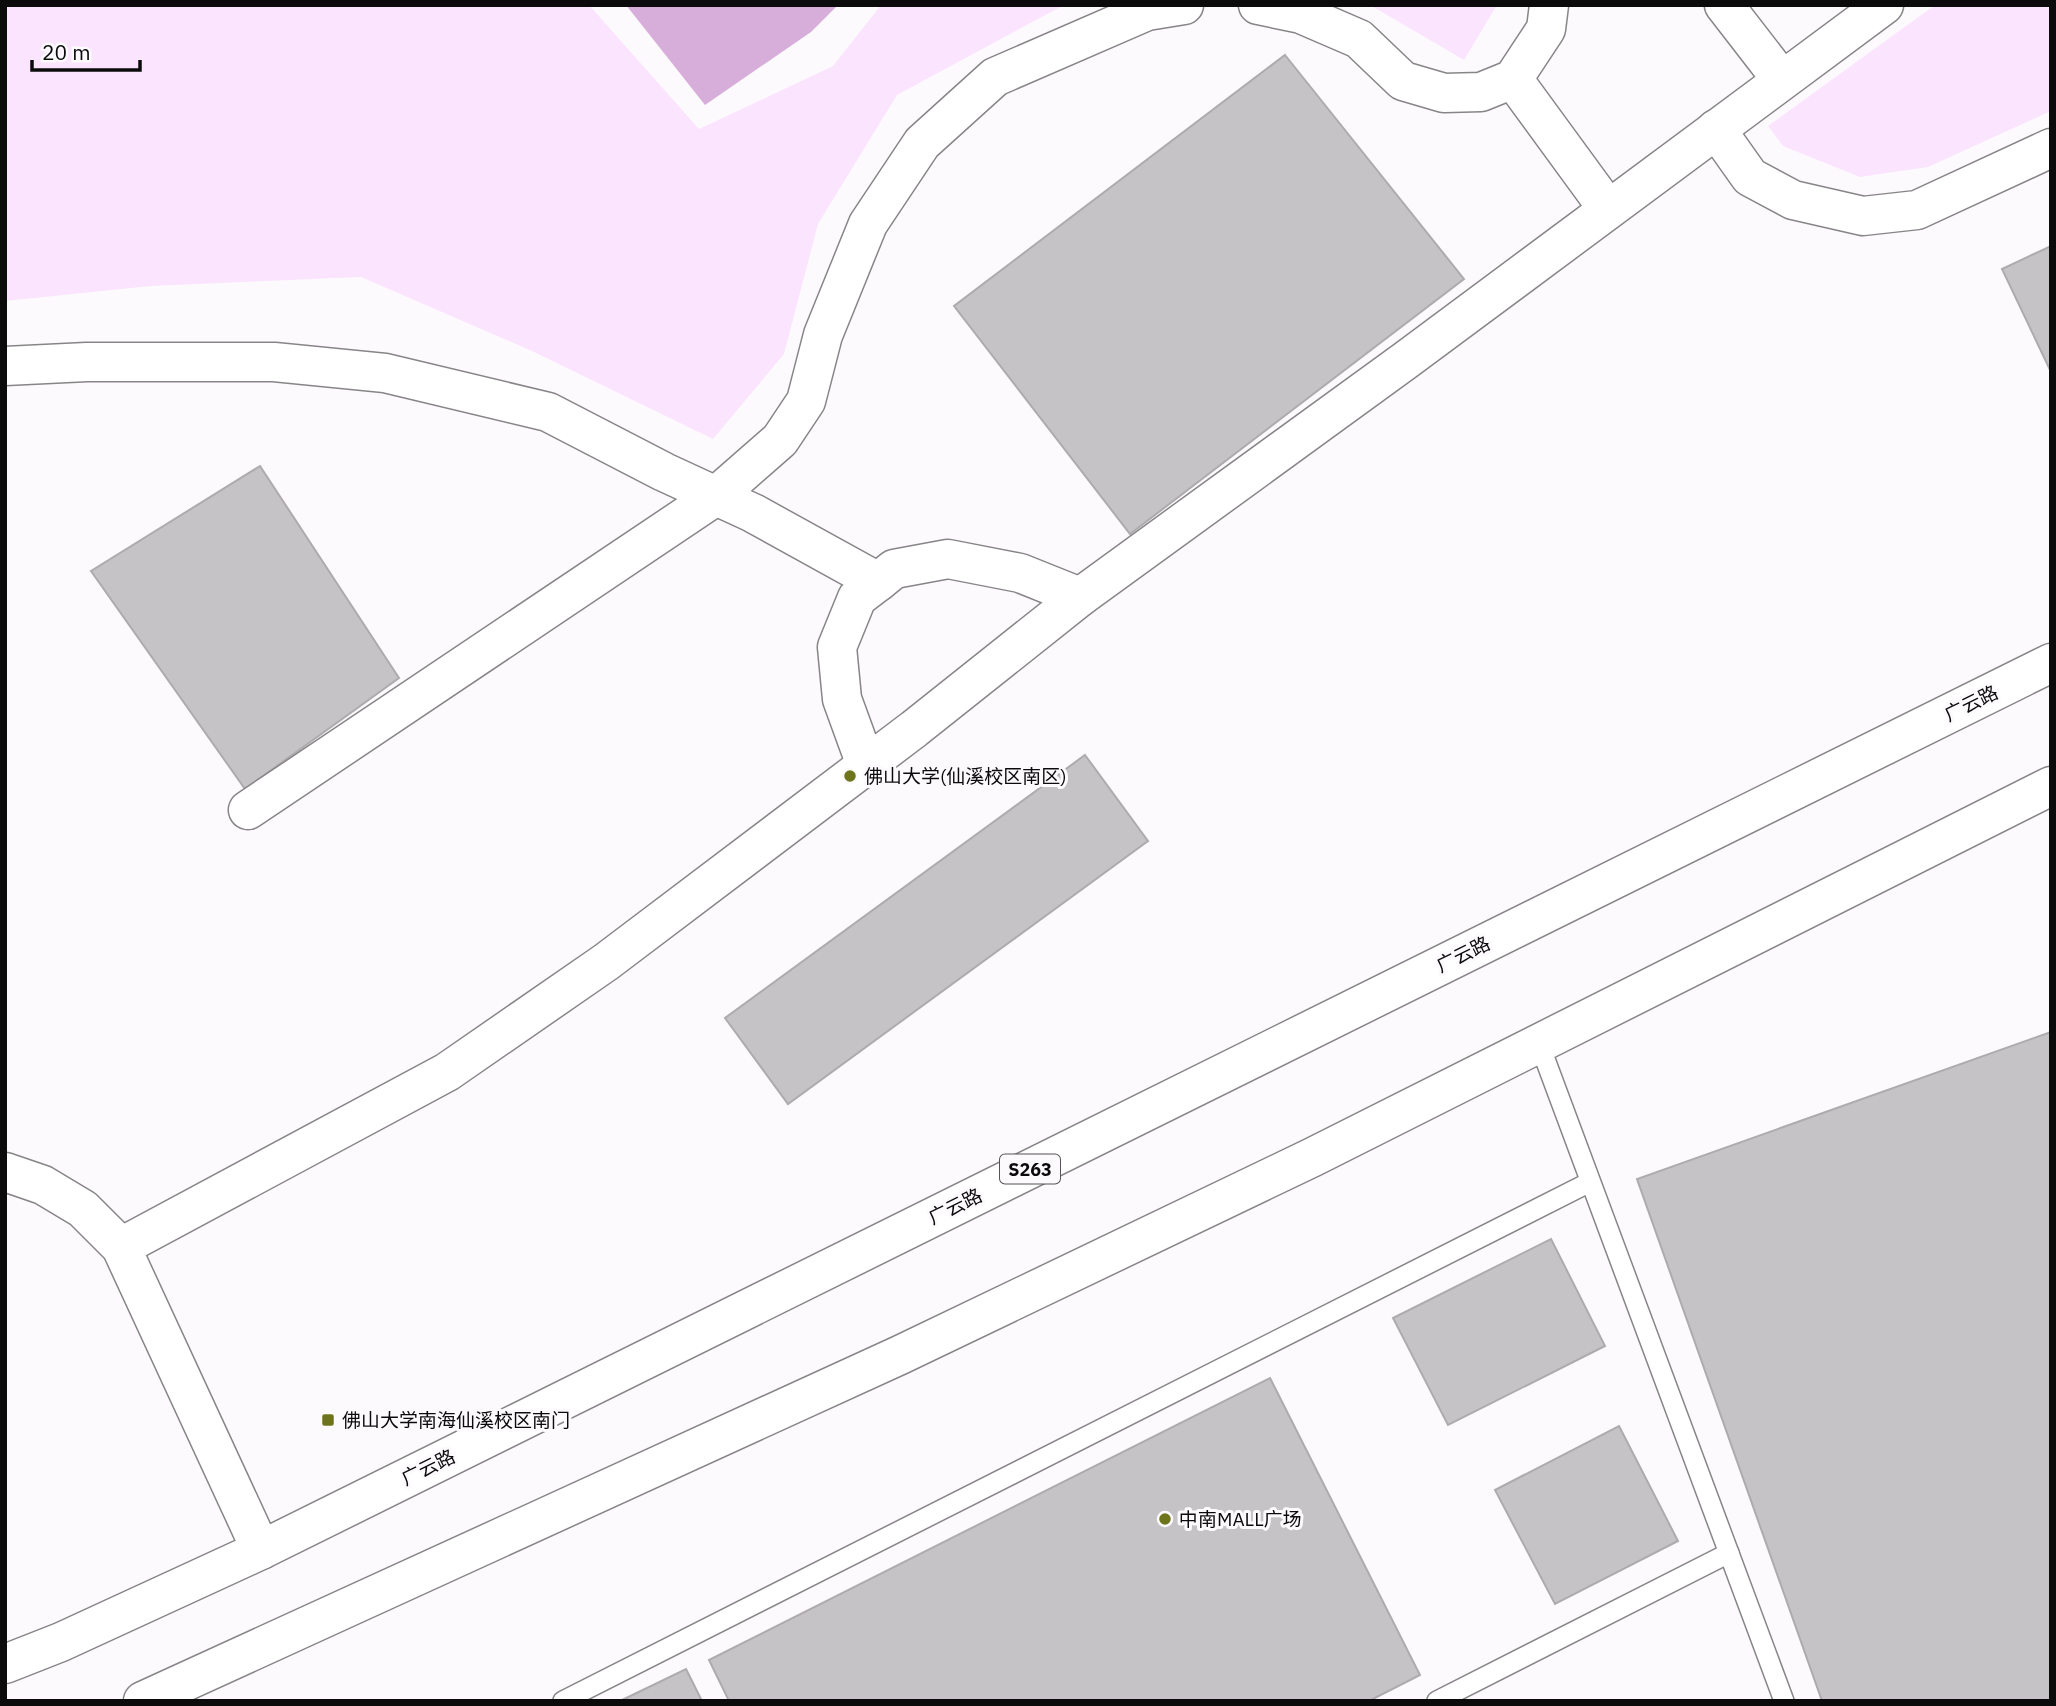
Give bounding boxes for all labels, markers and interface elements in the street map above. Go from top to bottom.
scale bar [32,28,140,72]
text: 20 m [42,38,91,66]
street label: 广云路 [1940,680,2002,726]
place label: 佛山大学(仙溪校区南区) [864,764,1067,788]
marker: 佛山大学(仙溪校区南区) [842,768,858,784]
street label: 广云路 [1432,931,1494,977]
road number: S263 [1000,1154,1060,1184]
street label: 广云路 [924,1183,986,1229]
place label: 佛山大学南海仙溪校区南门 [342,1408,570,1432]
marker: 佛山大学南海仙溪校区南门 [320,1412,336,1428]
street label: 广云路 [397,1444,459,1490]
place label: 中南MALL广场 [1179,1507,1302,1531]
marker: 中南MALL广场 [1157,1511,1173,1527]

